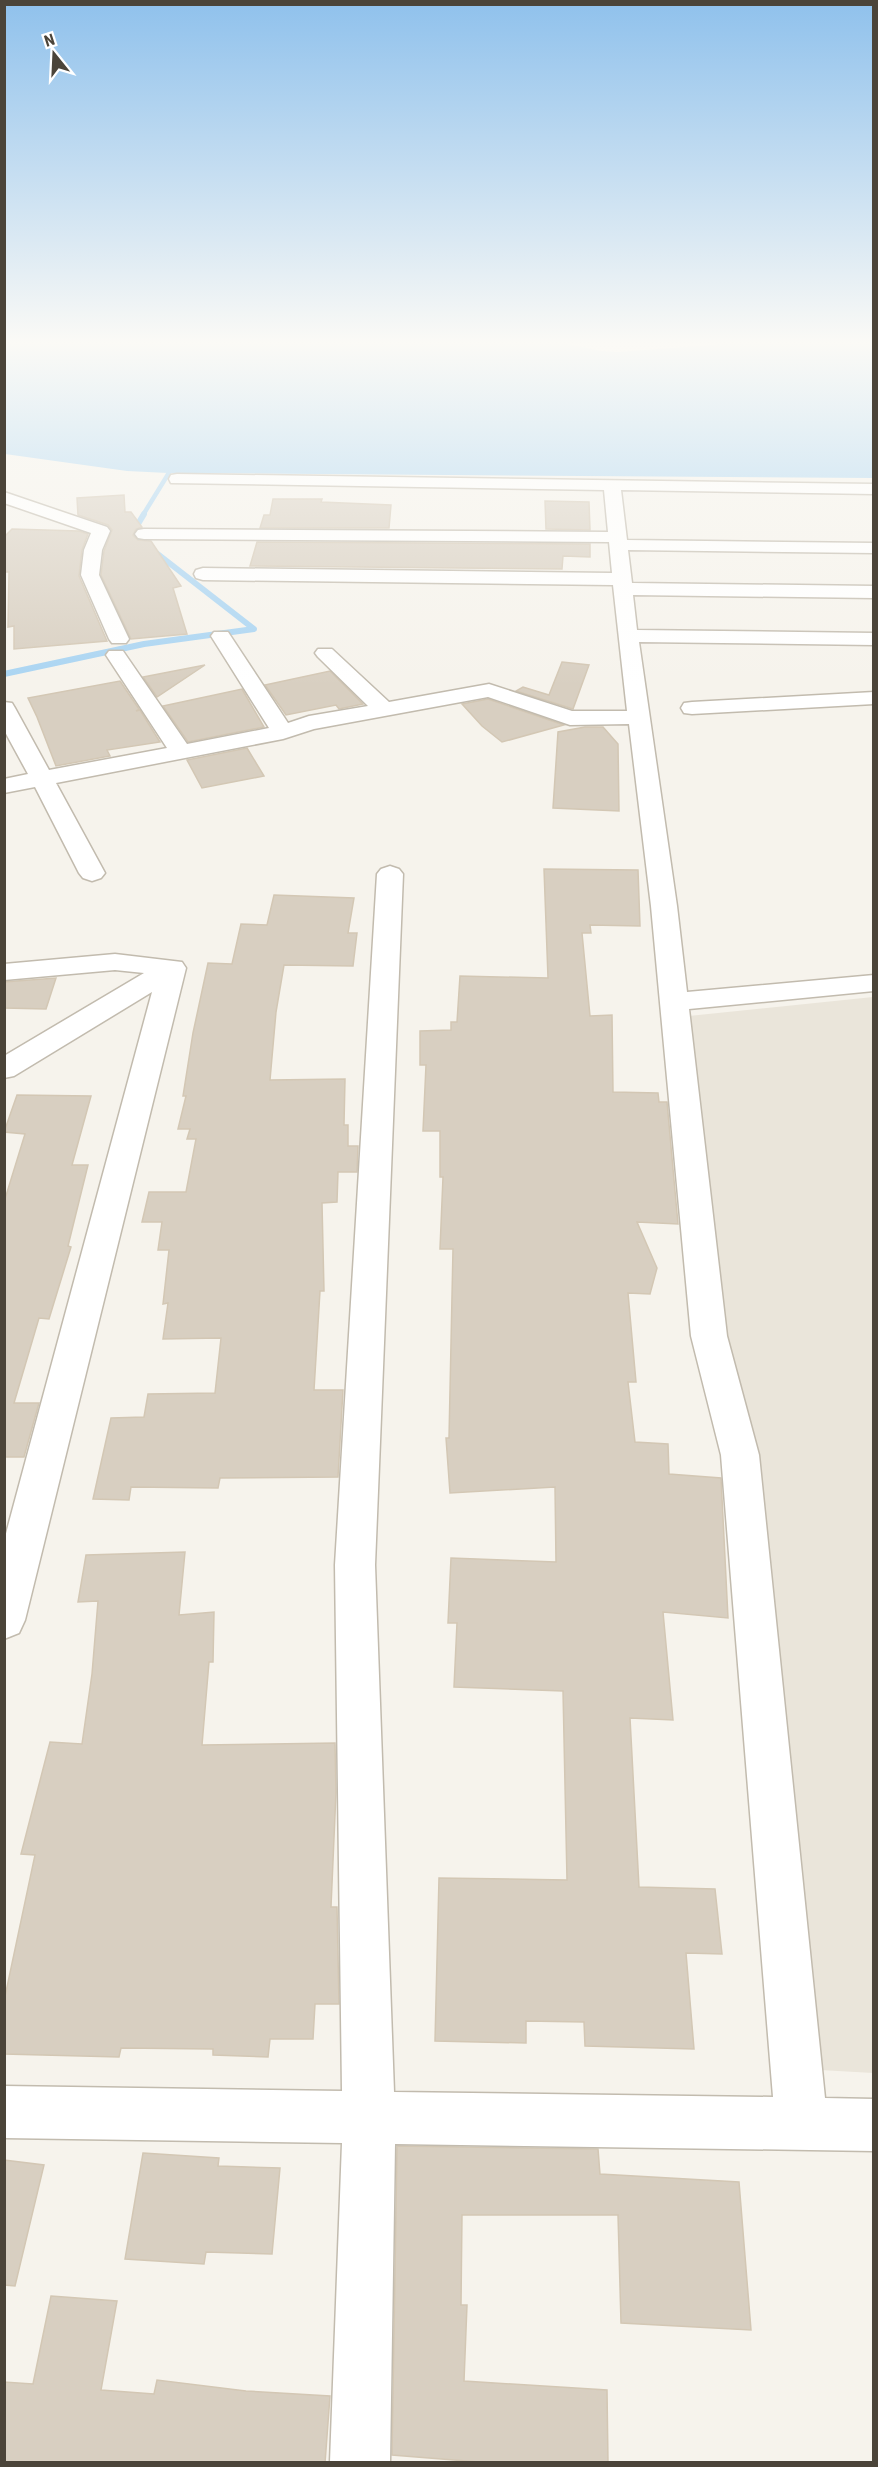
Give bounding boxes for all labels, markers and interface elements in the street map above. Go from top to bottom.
north arrow [24,24,84,84]
text: N [42,30,57,51]

